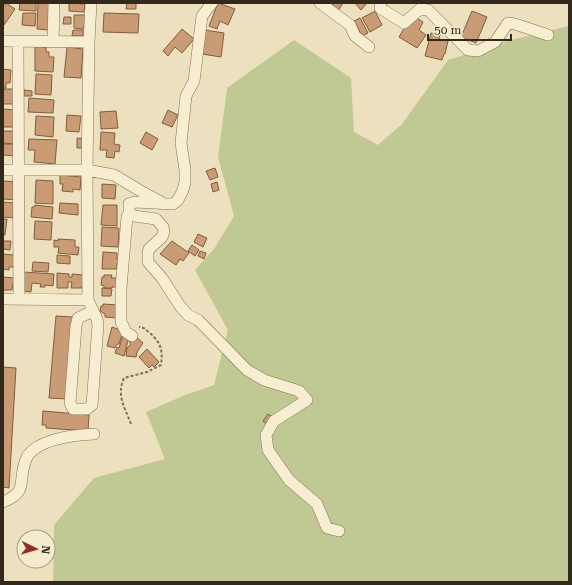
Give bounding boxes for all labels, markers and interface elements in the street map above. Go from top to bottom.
scale bar [428,16,511,42]
text: 50 m [434,23,461,37]
north arrow [16,529,56,569]
text: N [39,545,52,555]

